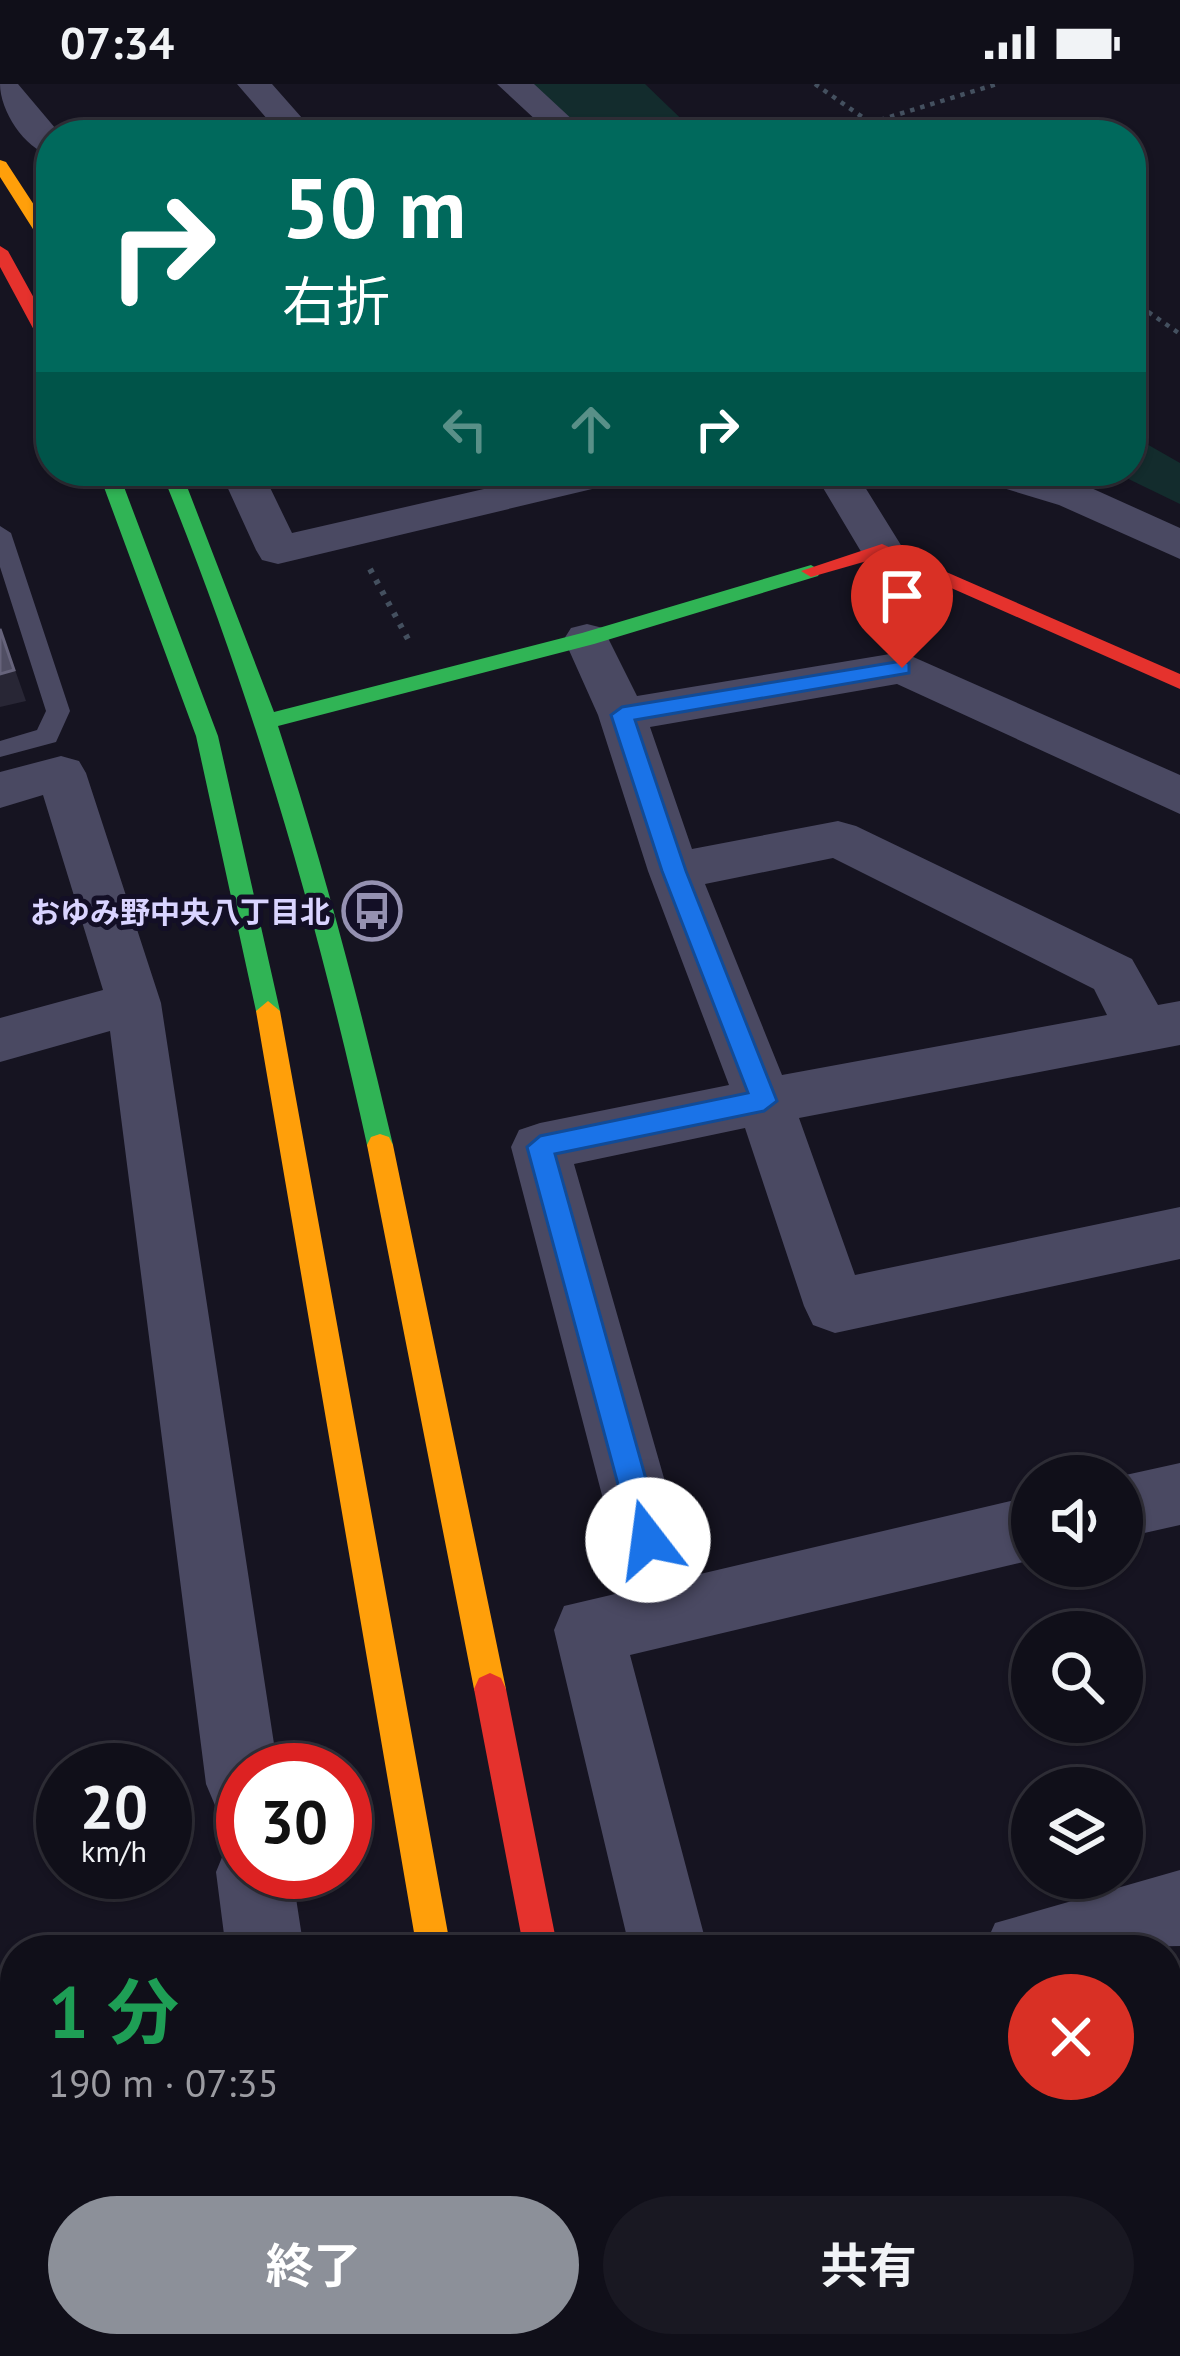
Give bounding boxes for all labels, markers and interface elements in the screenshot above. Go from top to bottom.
text: 07:34 [60,13,174,71]
text: 50 m [282,152,466,261]
icon: right [84,168,240,324]
text: 右折 [282,266,390,336]
icon: left [432,396,498,462]
icon: ahead [558,396,624,462]
icon: right [684,396,750,462]
pin [851,545,953,668]
icon: arrive [869,563,935,629]
bus stop icon: おゆみ野中央八丁目北 [341,880,403,942]
place label: おゆみ野中央八丁目北 [30,892,330,931]
map controls [1011,1455,1143,1899]
button: sound [1011,1455,1143,1587]
position arrow [585,1477,711,1603]
button: search [1011,1611,1143,1743]
speed limit sign: 30 [216,1743,372,1899]
text: 20 [80,1767,148,1845]
button: layers [1011,1767,1143,1899]
text: km/h [81,1831,147,1870]
text: 1 分 [48,1965,179,2058]
button: close [1008,1974,1134,2100]
text: 190 m · 07:35 [48,2057,279,2108]
button: 終了 [48,2196,579,2334]
button: 共有 [603,2196,1134,2334]

